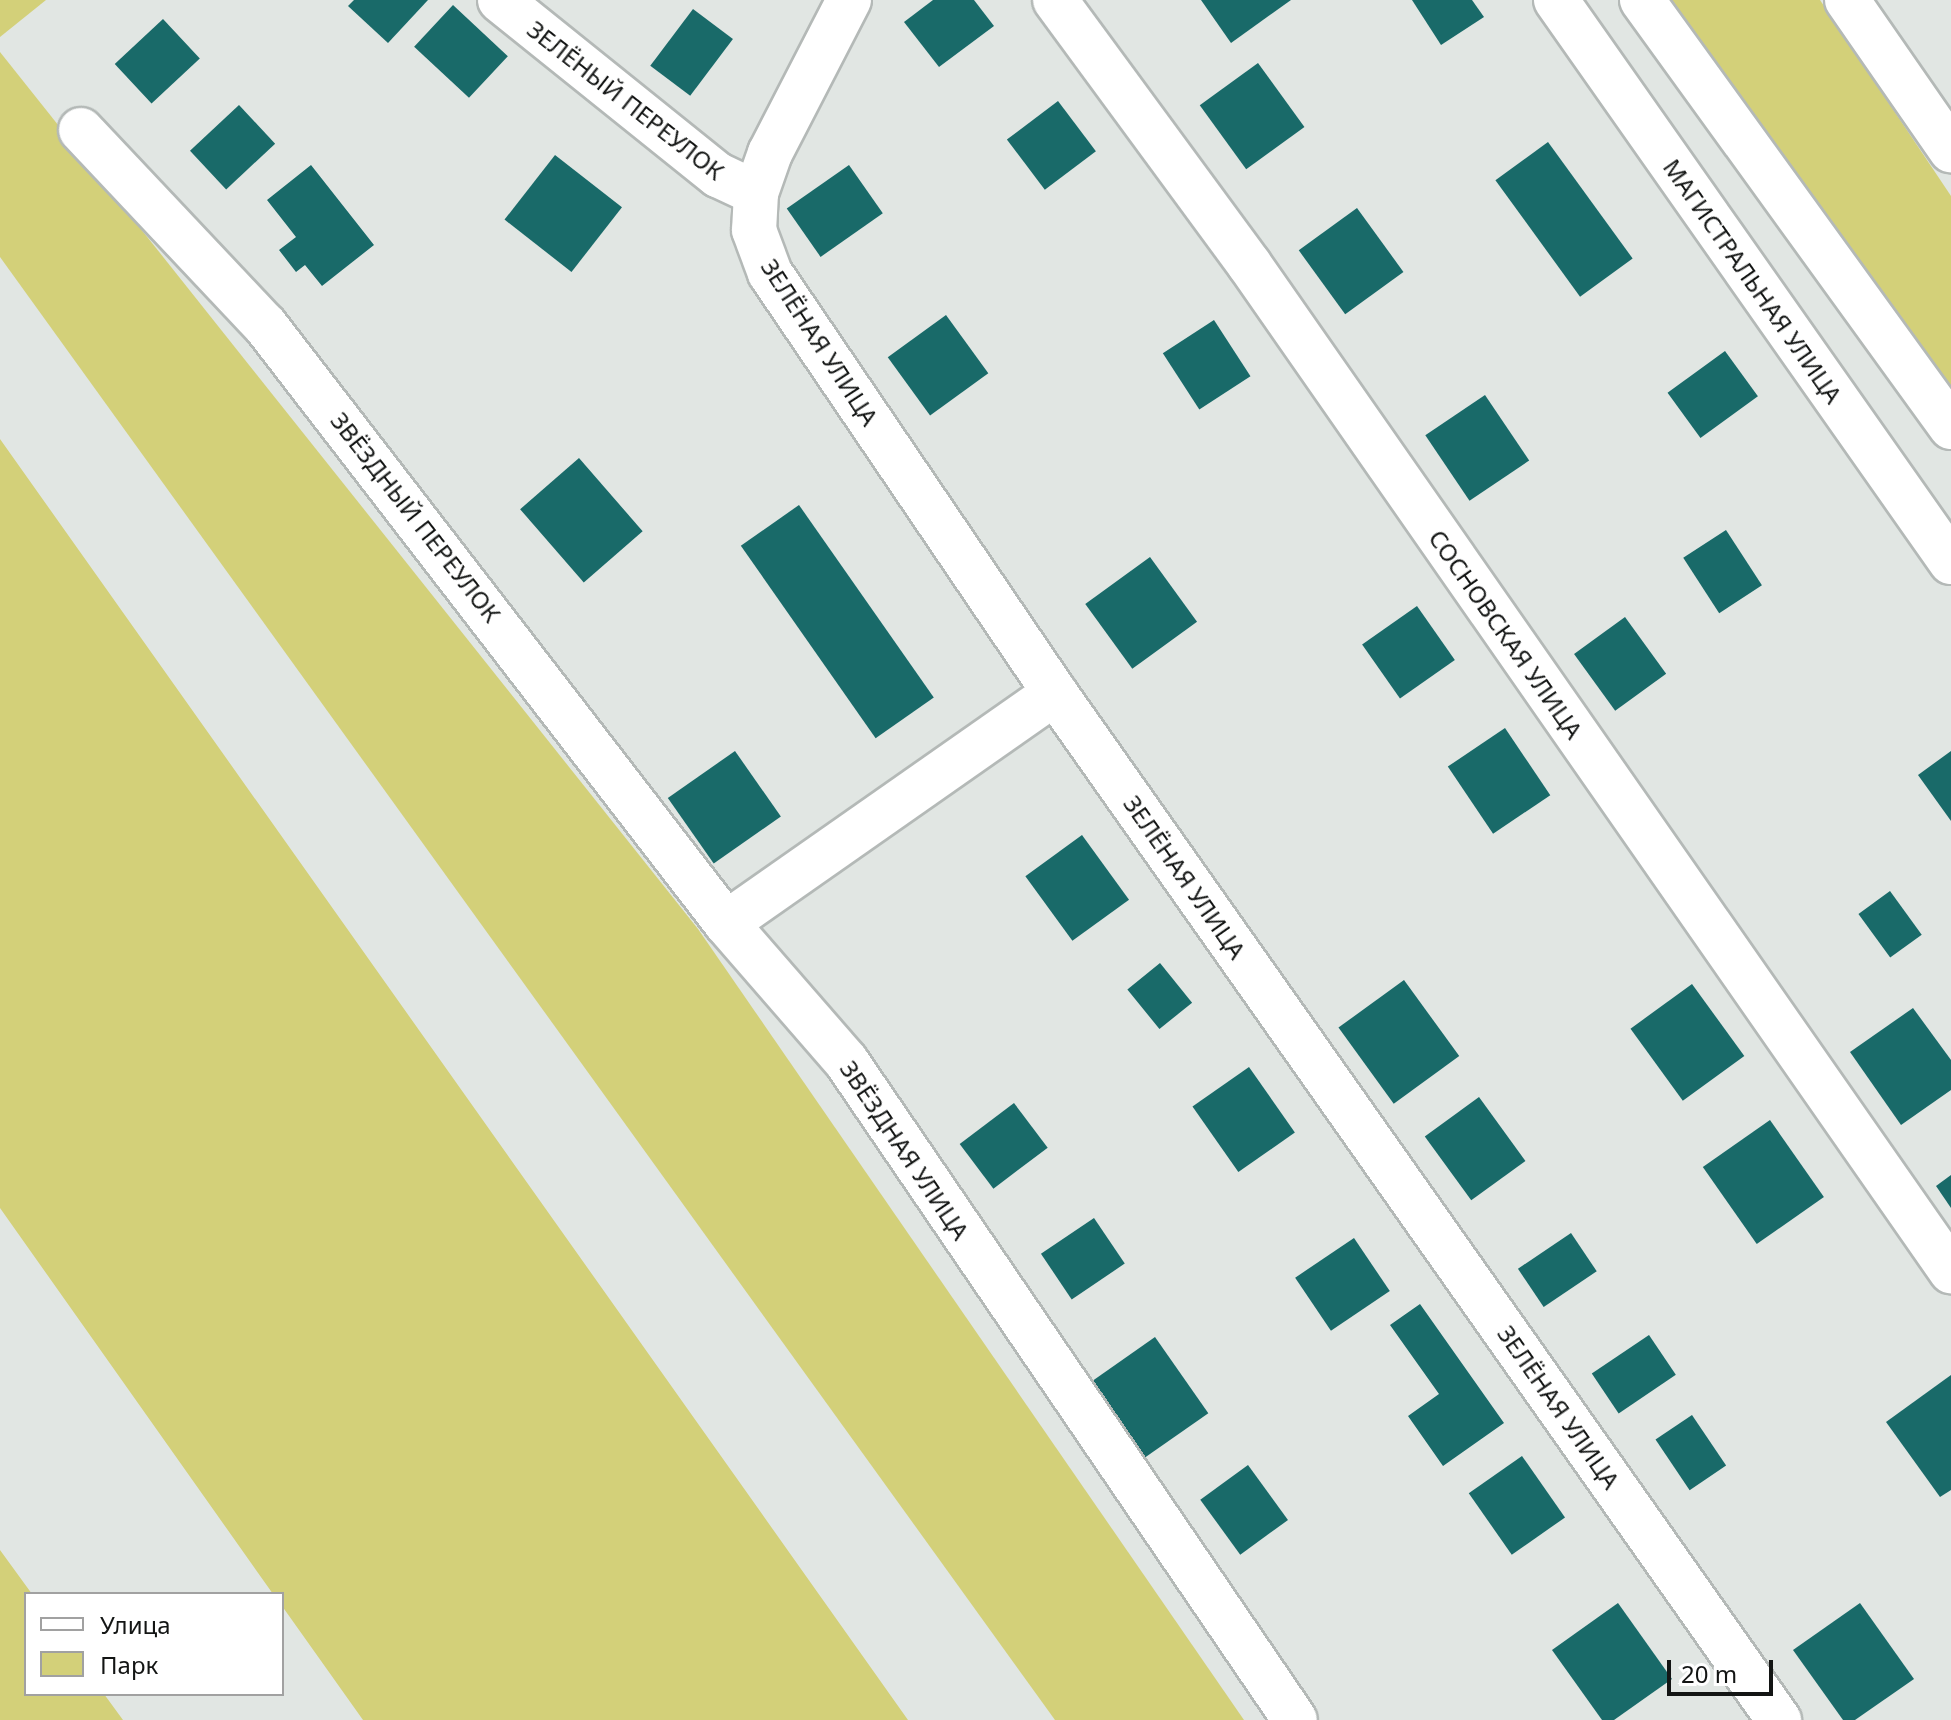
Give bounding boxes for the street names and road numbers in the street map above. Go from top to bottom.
street label: ЗЕЛЁНЫЙ ПЕРЕУЛОК [522,14,730,186]
street label: МАГИСТРАЛЬНАЯ УЛИЦА [1658,153,1848,409]
street label: ЗЕЛЁНАЯ УЛИЦА [755,253,885,431]
street label: ЗВЁЗДНЫЙ ПЕРЕУЛОК [325,406,507,628]
street label: СОСНОВСКАЯ УЛИЦА [1423,524,1589,744]
street label: ЗЕЛЁНАЯ УЛИЦА [1118,790,1252,964]
street label: ЗВЁЗДНАЯ УЛИЦА [835,1055,975,1245]
street label: ЗЕЛЁНАЯ УЛИЦА [1492,1320,1626,1494]

